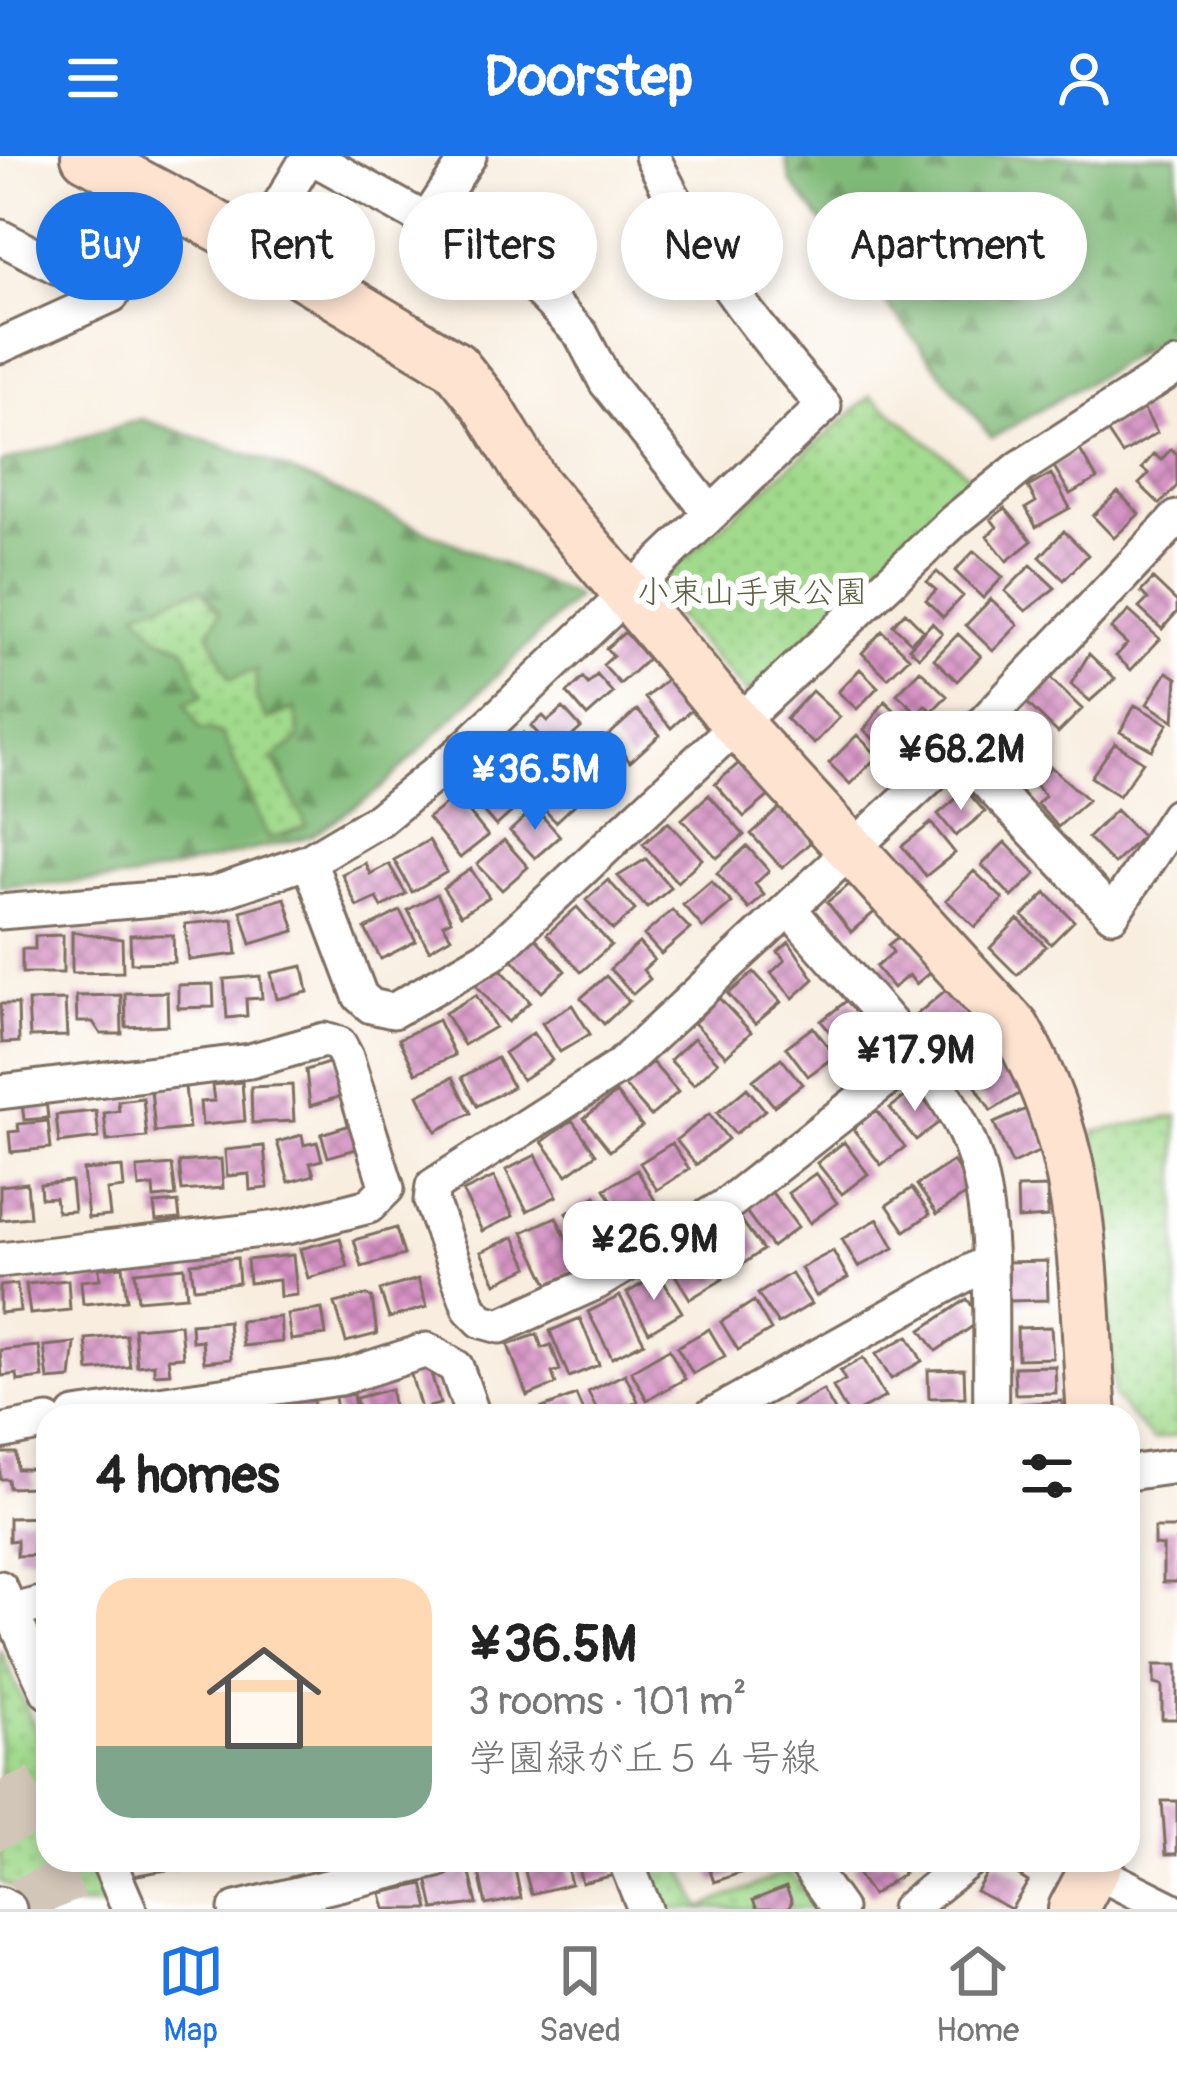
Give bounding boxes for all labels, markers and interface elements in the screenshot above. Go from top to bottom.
text: Doorstep [484,44,693,112]
icon: menu [60,45,126,111]
icon: person [1051,45,1117,111]
chip: Buy [36,192,183,300]
chip: Rent [207,192,375,300]
chip: Filters [399,192,597,300]
chip: New [621,192,783,300]
chip: Apartment [807,192,1087,300]
park label: 小束山手東公園 [637,572,868,613]
pin: ¥68.2M [863,711,1059,813]
text: ¥68.2M [897,725,1025,774]
pin: ¥36.5M [437,731,633,833]
text: ¥36.5M [470,745,600,794]
pin: ¥17.9M [817,1012,1013,1114]
text: ¥17.9M [855,1026,975,1075]
pin: ¥26.9M [556,1201,752,1303]
text: ¥26.9M [590,1215,718,1264]
icon: filters [1014,1443,1080,1509]
text: 4 homes [96,1444,280,1508]
text: ¥36.5M [468,1613,637,1677]
icon: home [192,1626,336,1770]
text: 3 rooms · 101 m² [468,1677,747,1726]
text: 学園緑が丘５４号線 [468,1734,819,1783]
tab: Map [158,1938,224,2051]
tab: Saved [539,1938,621,2051]
tab: Home [936,1938,1019,2051]

